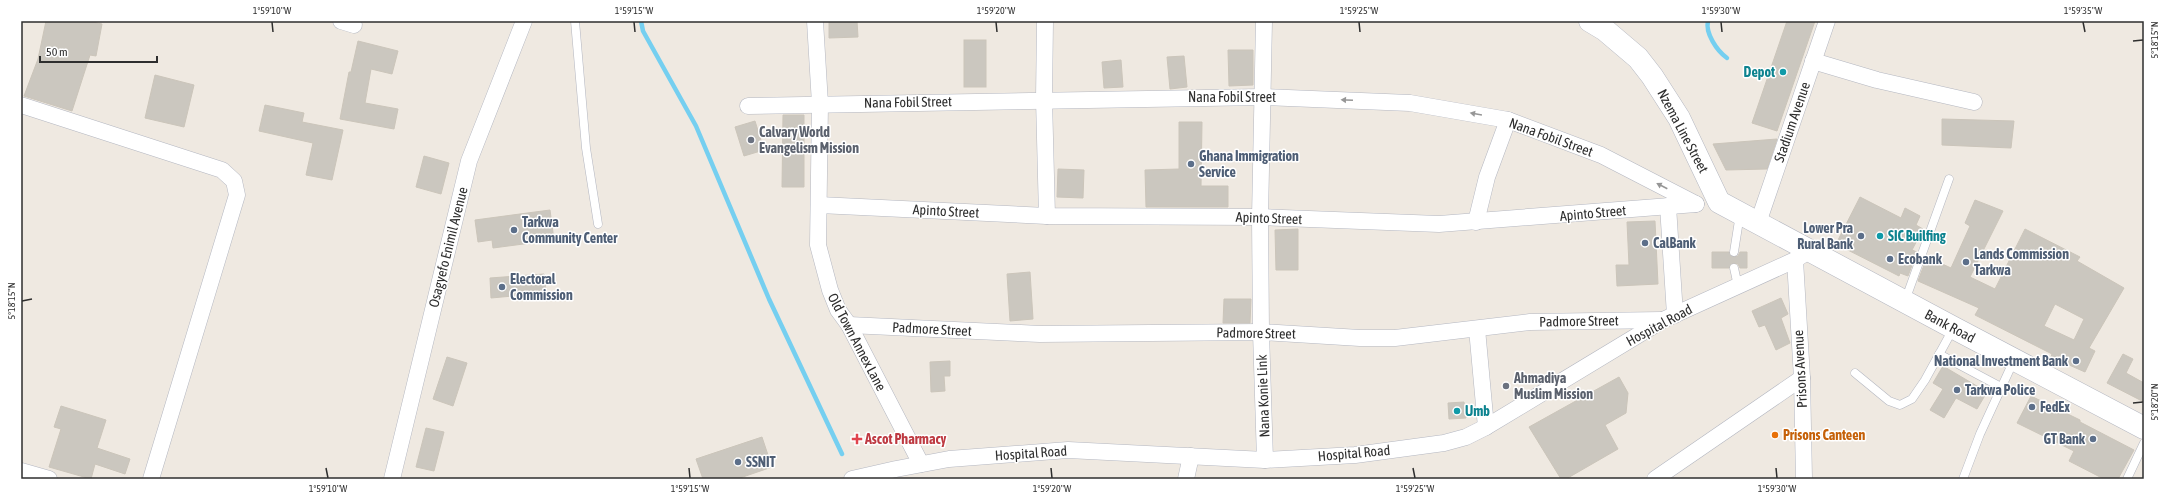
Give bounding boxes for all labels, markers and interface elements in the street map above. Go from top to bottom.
text: 1°59'10"W [253,5,292,16]
text: 1°59'15"W [615,5,654,16]
text: 1°59'20"W [977,5,1016,16]
text: 1°59'25"W [1340,5,1379,16]
text: 1°59'30"W [1702,5,1741,16]
text: 1°59'35"W [2064,5,2103,16]
text: 5°18'15"N [2149,21,2160,59]
scale bar [40,38,157,64]
text: 50 m [46,45,68,59]
place label: Depot [1744,64,1775,80]
marker: Depot [1778,67,1788,77]
street label: Stadium Avenue [1771,80,1813,164]
street label: Nzema Line Street [1654,86,1712,176]
street label: Nana Fobil Street [1188,89,1276,105]
street label: Nana Fobil Street [864,93,952,111]
one-way arrow [1340,97,1353,103]
one-way arrow [1470,111,1482,117]
street label: Nana Fobil Street [1507,114,1595,160]
place label: Calvary World Evangelism Mission [759,124,859,156]
marker: Calvary World Evangelism Mission [746,135,756,145]
place label: Ghana Immigration Service [1199,148,1299,180]
marker: Ghana Immigration Service [1186,159,1196,169]
one-way arrow [1656,183,1667,190]
street label: Osagyefo Enimil Avenue [425,185,471,309]
street label: Apinto Street [912,201,980,221]
street label: Apinto Street [1559,202,1627,224]
street label: Apinto Street [1235,209,1303,227]
place label: Tarkwa Community Center [522,214,618,246]
place label: Lower Pra Rural Bank [1797,220,1854,252]
marker: Tarkwa Community Center [509,225,519,235]
place label: SIC Builfing [1888,228,1947,244]
marker: Lower Pra Rural Bank [1856,231,1866,241]
marker: SIC Builfing [1875,231,1885,241]
place label: CalBank [1653,235,1696,251]
marker: CalBank [1640,238,1650,248]
place label: Lands Commission Tarkwa [1974,246,2069,278]
place label: Ecobank [1898,251,1943,267]
marker: Ecobank [1885,254,1895,264]
marker: Lands Commission Tarkwa [1961,257,1971,267]
place label: Electoral Commission [510,271,573,303]
text: 5°18'15"N [6,282,17,320]
marker: Electoral Commission [497,282,507,292]
street label: Old Town Annex Lane [824,290,890,394]
street label: Hospital Road [1623,301,1695,349]
street label: Bank Road [1922,306,1978,346]
street label: Padmore Street [1539,312,1619,330]
street label: Padmore Street [892,319,972,339]
street label: Padmore Street [1216,324,1296,342]
street label: Prisons Avenue [1790,330,1810,408]
place label: National Investment Bank [1934,353,2069,369]
street label: Nana Konie Link [1254,354,1272,438]
marker: National Investment Bank [2071,356,2081,366]
place label: Ahmadiya Muslim Mission [1513,370,1593,402]
marker: Ahmadiya Muslim Mission [1501,381,1511,391]
place label: Tarkwa Police [1965,382,2035,398]
text: 5°18'20"N [2149,383,2160,421]
marker: Tarkwa Police [1952,385,1962,395]
place label: FedEx [2040,399,2070,415]
marker: FedEx [2027,402,2037,412]
place label: Umb [1465,403,1490,419]
marker: Umb [1452,406,1462,416]
place label: Prisons Canteen [1783,427,1866,443]
marker: Prisons Canteen [1770,430,1780,440]
place label: Ascot Pharmacy [864,431,947,447]
place label: GT Bank [2043,431,2086,447]
marker: Ascot Pharmacy [852,434,862,444]
marker: GT Bank [2088,434,2098,444]
street label: Hospital Road [994,442,1068,464]
street label: Hospital Road [1317,442,1391,464]
place label: SSNIT [746,454,777,470]
marker: SSNIT [733,457,743,467]
text: 1°59'10"W [309,483,348,494]
text: 1°59'15"W [671,483,710,494]
text: 1°59'20"W [1033,483,1072,494]
text: 1°59'25"W [1396,483,1435,494]
text: 1°59'30"W [1758,483,1797,494]

